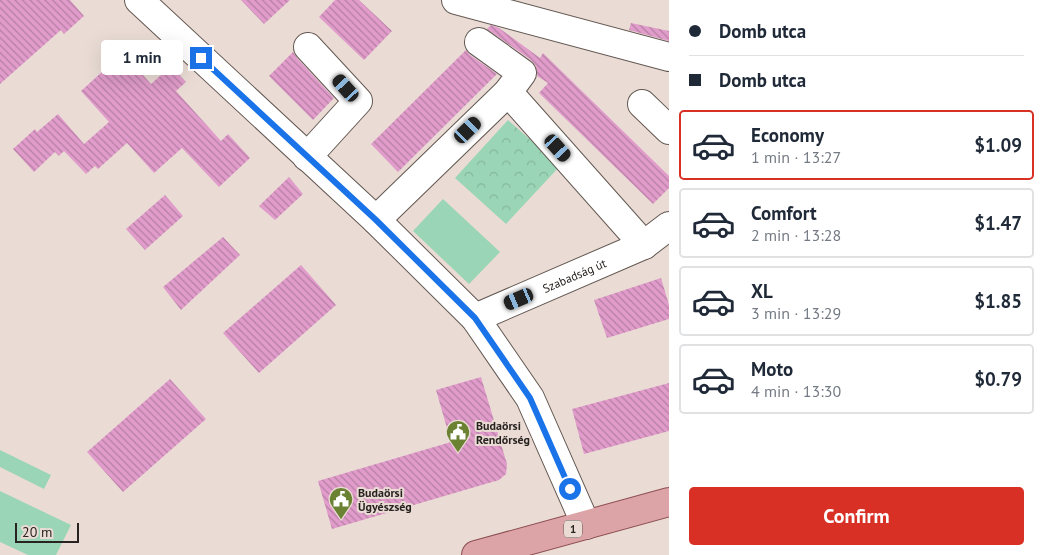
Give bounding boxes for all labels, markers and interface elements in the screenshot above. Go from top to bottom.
text: Domb utca [719,19,806,43]
callout: 1 min [101,40,184,76]
text: 1 min [122,47,162,67]
route end [190,47,212,69]
text: Domb utca [719,68,806,92]
car [330,72,361,104]
car [451,114,484,146]
icon: car [691,123,736,168]
text: Economy [751,123,824,147]
car [542,132,573,164]
text: $1.09 [974,133,1022,157]
text: 1 min · 13:27 [751,147,841,167]
icon: car [691,201,736,246]
text: Comfort [751,201,817,225]
text: $1.47 [974,211,1022,235]
text: 2 min · 13:28 [751,225,841,245]
street label: Szabadság út [540,255,608,296]
icon: car [691,279,736,324]
text: XL [751,279,773,303]
car [502,286,535,312]
text: $1.85 [974,289,1022,313]
text: 3 min · 13:29 [751,303,841,323]
icon: car [691,357,736,402]
text: Moto [751,357,793,381]
text: $0.79 [974,367,1022,391]
text: 4 min · 13:30 [751,381,841,401]
place label: Budaörsi Rendőrség [476,418,530,447]
public building icon: Budaörsi Rendőrség [445,419,471,453]
route start [559,478,581,500]
place label: Budaörsi Ügyészség [358,485,412,514]
public building icon: Budaörsi Ügyészség [328,486,354,520]
button: Confirm [689,487,1024,545]
scale bar [15,520,79,543]
road number: 1 [564,520,582,538]
text: 20 m [22,523,52,541]

